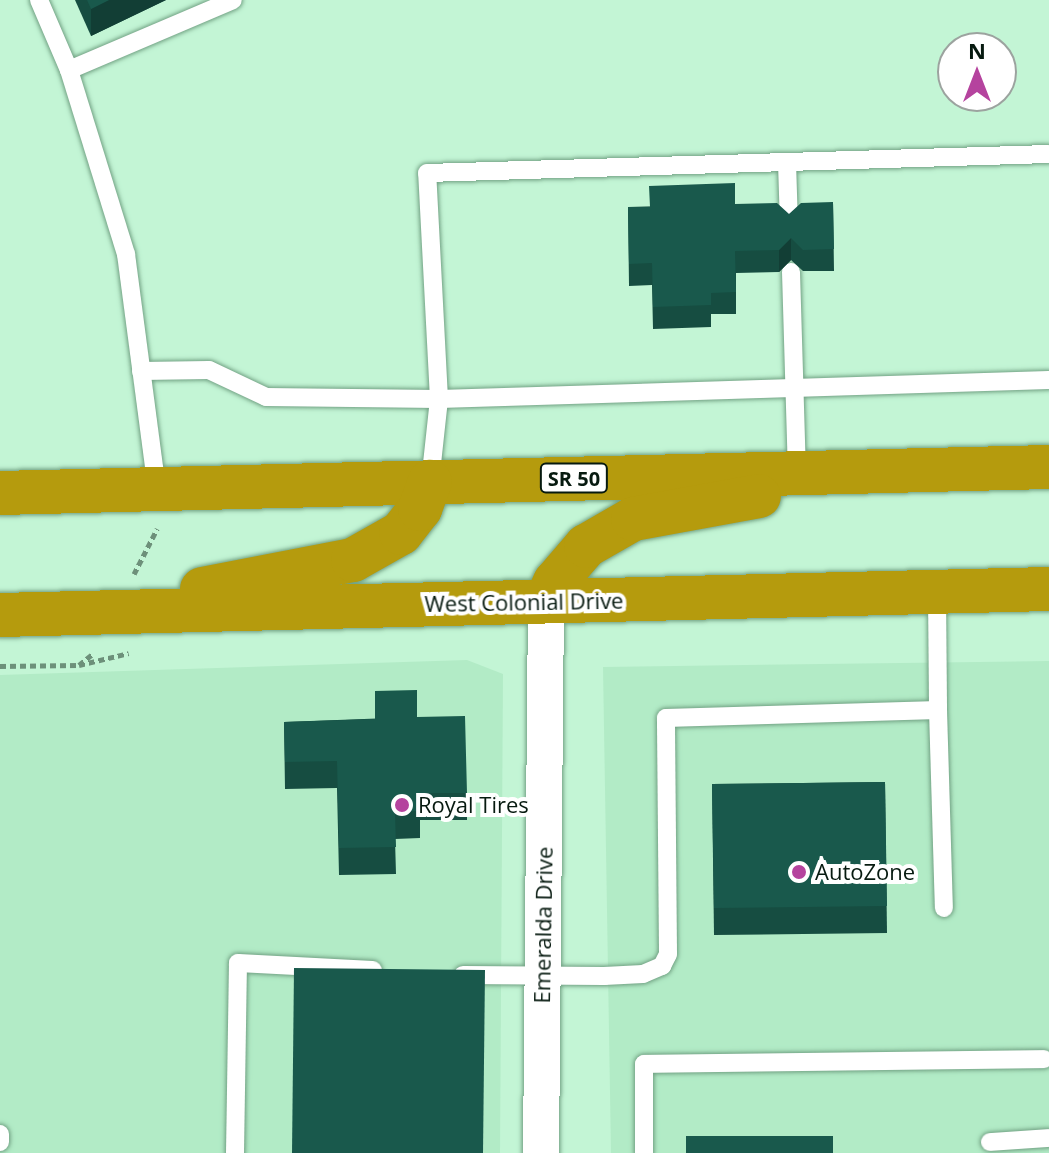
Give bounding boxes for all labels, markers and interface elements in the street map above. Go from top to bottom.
north arrow [937,32,1017,112]
text: N [968,35,986,65]
road number: SR 50 [538,462,610,494]
street label: West Colonial Drive [424,587,624,617]
place label: Royal Tires [418,792,529,818]
marker: Royal Tires [393,796,411,814]
street label: Emeralda Drive [528,846,558,1004]
place label: AutoZone [815,859,915,885]
marker: AutoZone [790,863,808,881]

